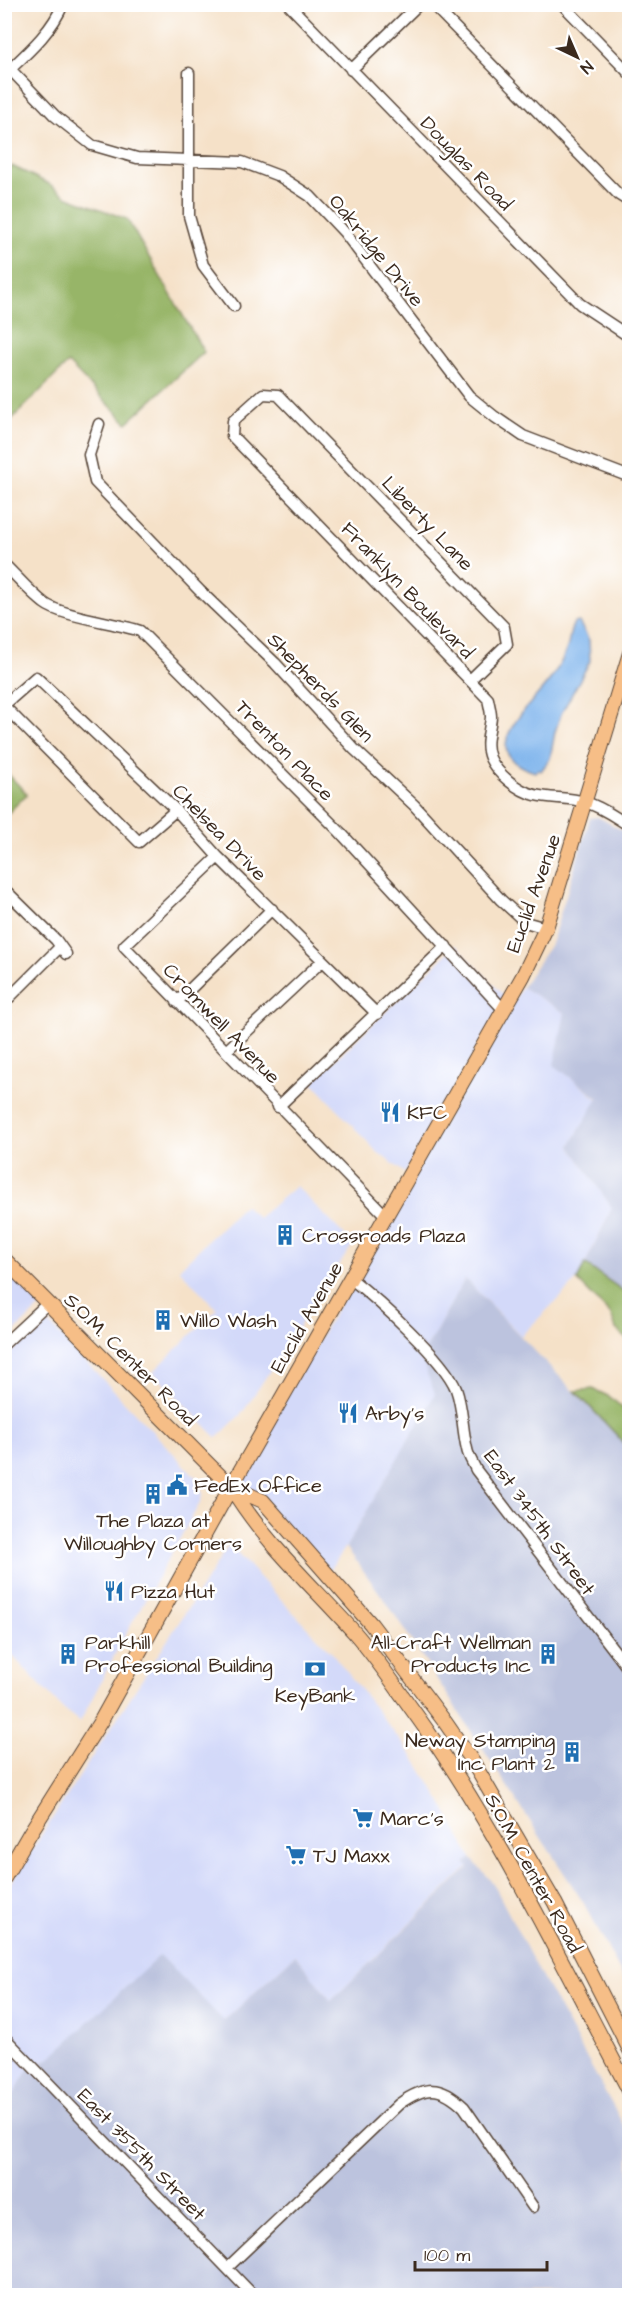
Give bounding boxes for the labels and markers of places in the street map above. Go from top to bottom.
place label: KFC [407,1099,447,1127]
restaurant icon: KFC [378,1100,402,1124]
place label: Crossroads Plaza [302,1222,465,1250]
building icon: Crossroads Plaza [273,1223,297,1247]
place label: Willo Wash [180,1307,276,1335]
building icon: Willo Wash [151,1308,175,1332]
place label: Arby's [365,1400,424,1429]
restaurant icon: Arby's [336,1401,360,1425]
place label: FedEx Office [194,1472,322,1500]
public building icon: FedEx Office [165,1473,189,1497]
building icon: The Plaza at Willoughby Corners [141,1482,165,1506]
place label: The Plaza at Willoughby Corners [64,1507,242,1559]
place label: Pizza Hut [131,1578,215,1606]
restaurant icon: Pizza Hut [102,1579,126,1603]
place label: Parkhill Professional Building [85,1629,273,1681]
place label: All-Craft Wellman Products Inc [371,1629,531,1680]
building icon: Parkhill Professional Building [56,1642,80,1666]
building icon: All-Craft Wellman Products Inc [536,1642,560,1666]
bank icon: KeyBank [303,1657,327,1681]
place label: KeyBank [275,1682,355,1711]
place label: Neway Stamping Inc Plant 2 [405,1727,556,1778]
building icon: Neway Stamping Inc Plant 2 [560,1740,584,1764]
place label: Marc's [380,1805,444,1833]
supermarket icon: Marc's [351,1806,375,1830]
place label: TJ Maxx [313,1842,390,1870]
supermarket icon: TJ Maxx [284,1843,308,1867]

